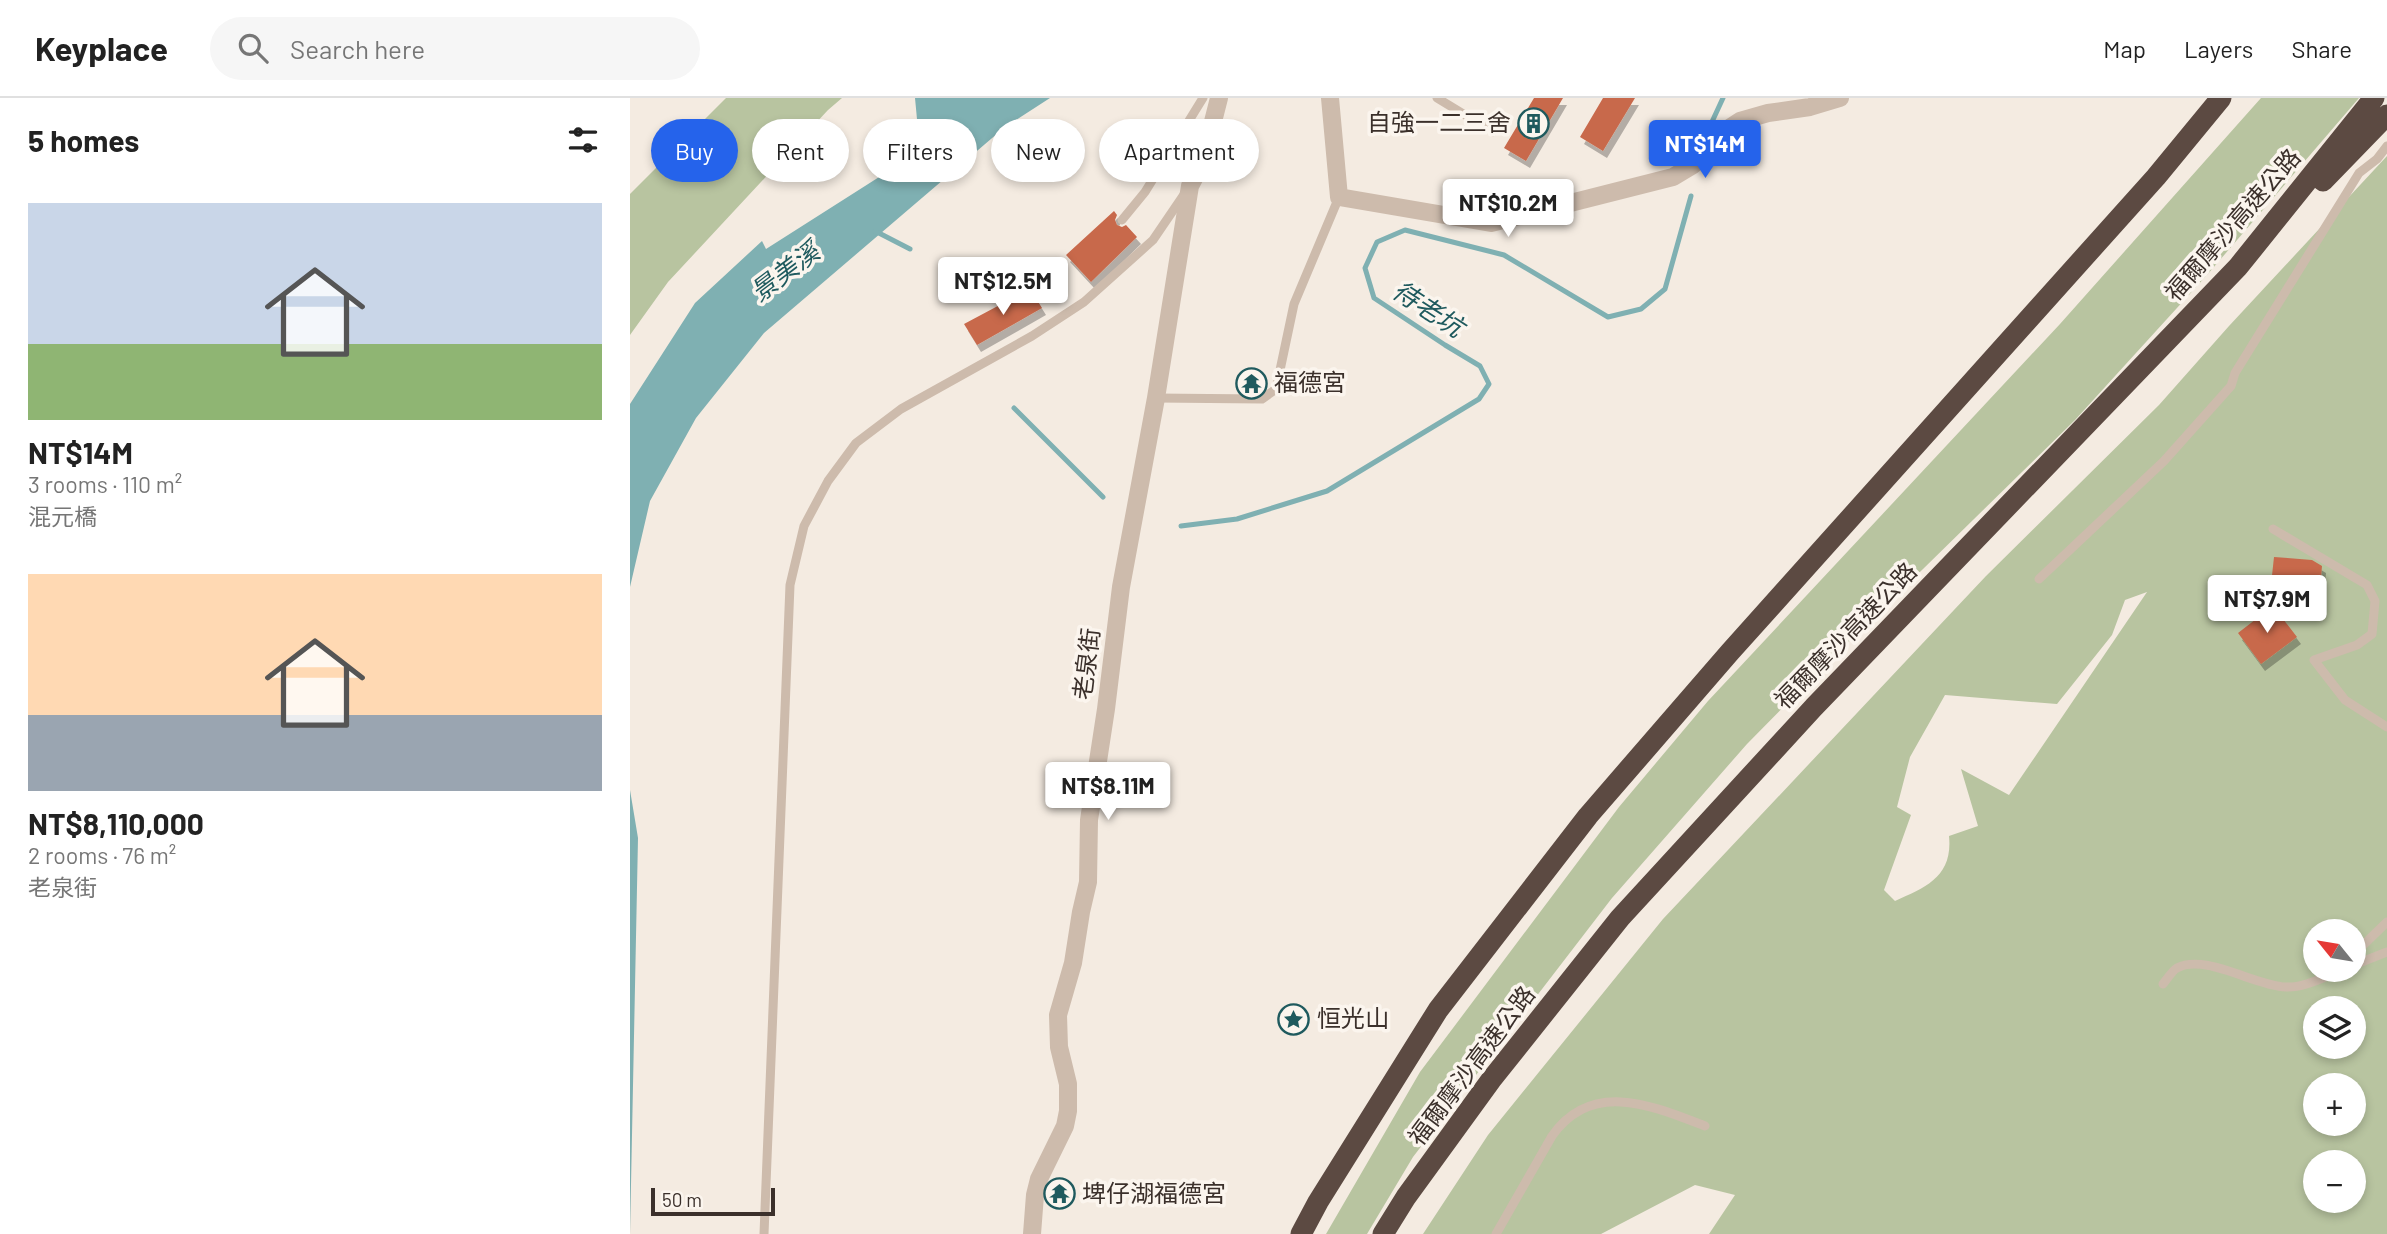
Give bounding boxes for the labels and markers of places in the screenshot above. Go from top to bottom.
building icon: 自強一二三舍 [1517,106,1551,140]
place label: 自強一二三舍 [1367,107,1511,136]
pin: NT$14M [1648,120,1762,180]
pin: NT$10.2M [1436,180,1580,239]
pin: NT$12.5M [931,258,1075,317]
temple icon: 福德宮 [1234,366,1268,400]
place label: 福德宮 [1274,367,1346,396]
pin: NT$7.9M [2202,575,2332,635]
pin: NT$8.11M [1036,762,1180,822]
place icon: 恒光山 [1277,1002,1311,1036]
place label: 恒光山 [1317,1003,1389,1032]
temple icon: 埤仔湖福德宮 [1042,1177,1076,1211]
place label: 埤仔湖福德宮 [1082,1178,1226,1207]

